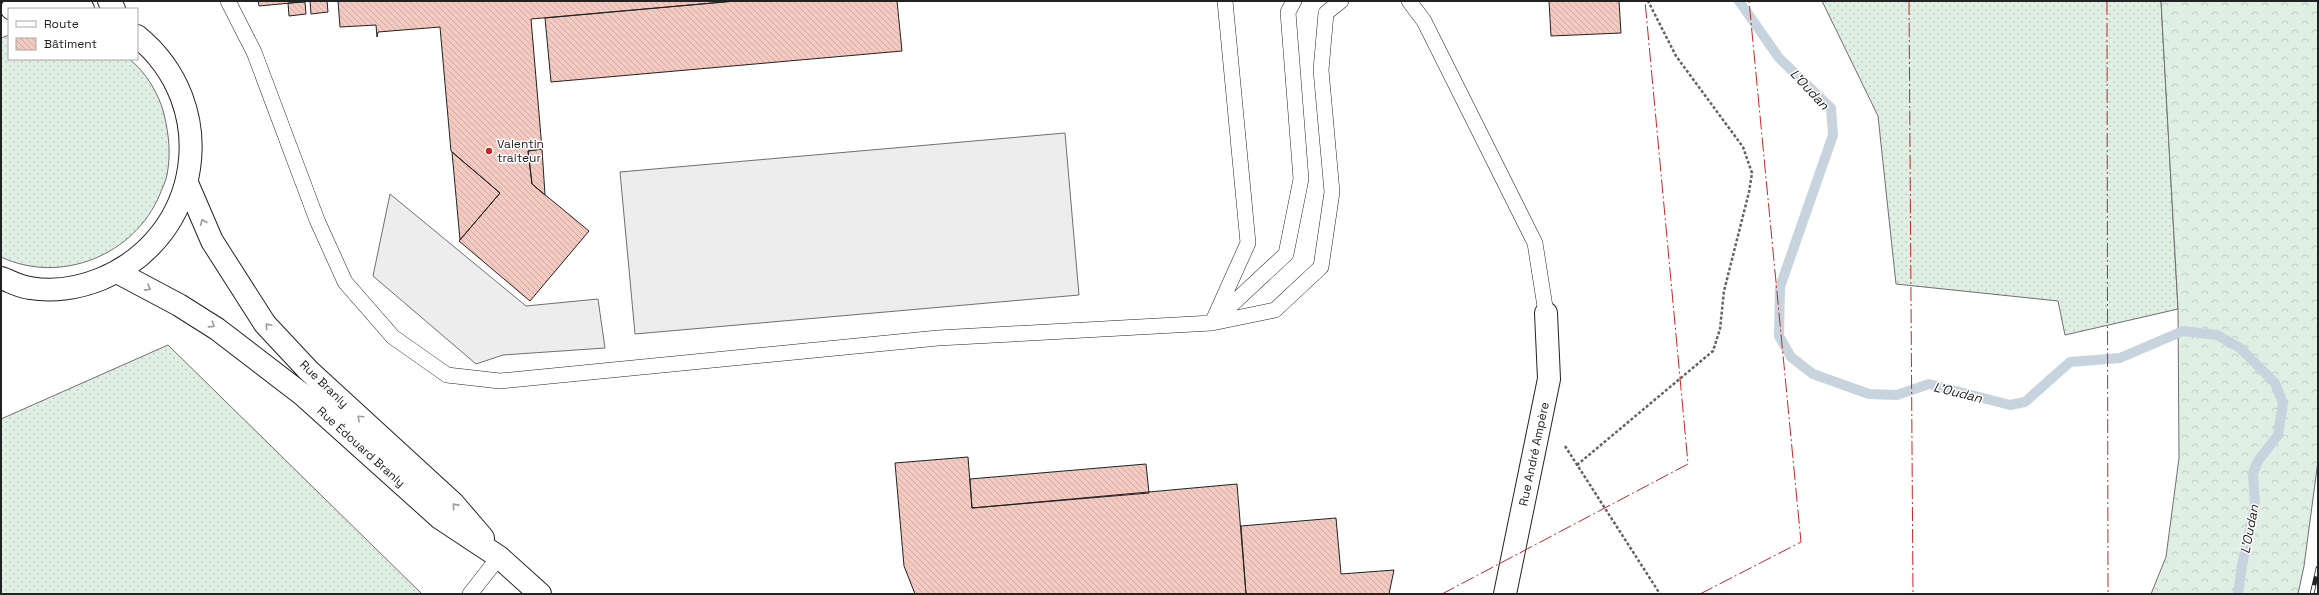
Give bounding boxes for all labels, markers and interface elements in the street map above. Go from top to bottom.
legend [8,8,138,60]
text: Route [44,16,79,32]
text: Bâtiment [44,36,97,52]
water label: L'Oudan [1787,65,1833,114]
place label: Valentin traiteur [497,136,544,166]
marker: Valentin traiteur [484,146,494,156]
one-way arrow [200,218,208,225]
one-way arrow [144,284,152,291]
one-way arrow [208,321,215,328]
one-way arrow [265,324,272,331]
street label: Rue Branly [296,357,352,411]
water label: L'Oudan [1932,378,1985,407]
street label: Rue André Ampère [1515,400,1553,508]
street label: Rue Édouard Branly [314,403,408,491]
one-way arrow [357,415,365,423]
water label: L'Oudan [2236,502,2263,555]
one-way arrow [453,504,460,511]

